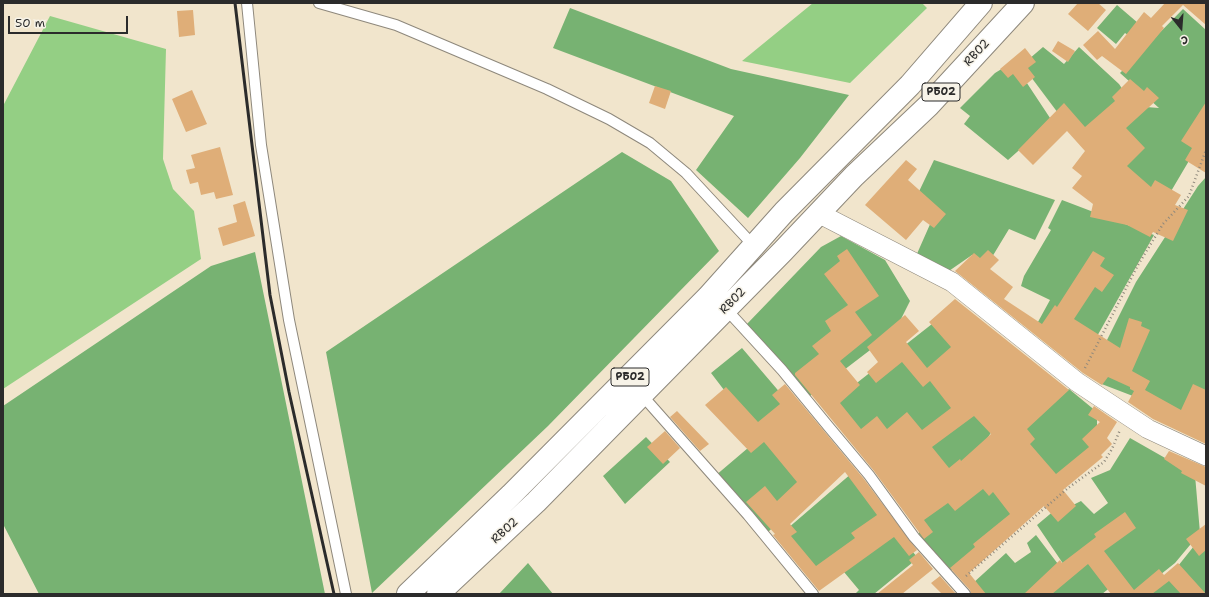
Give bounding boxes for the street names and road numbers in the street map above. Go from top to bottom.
street label: RB02 [961,37,993,69]
road number: РБ02 [922,83,960,101]
street label: RB02 [717,285,749,317]
road number: РБ02 [611,368,649,386]
street label: RB02 [489,515,521,547]

